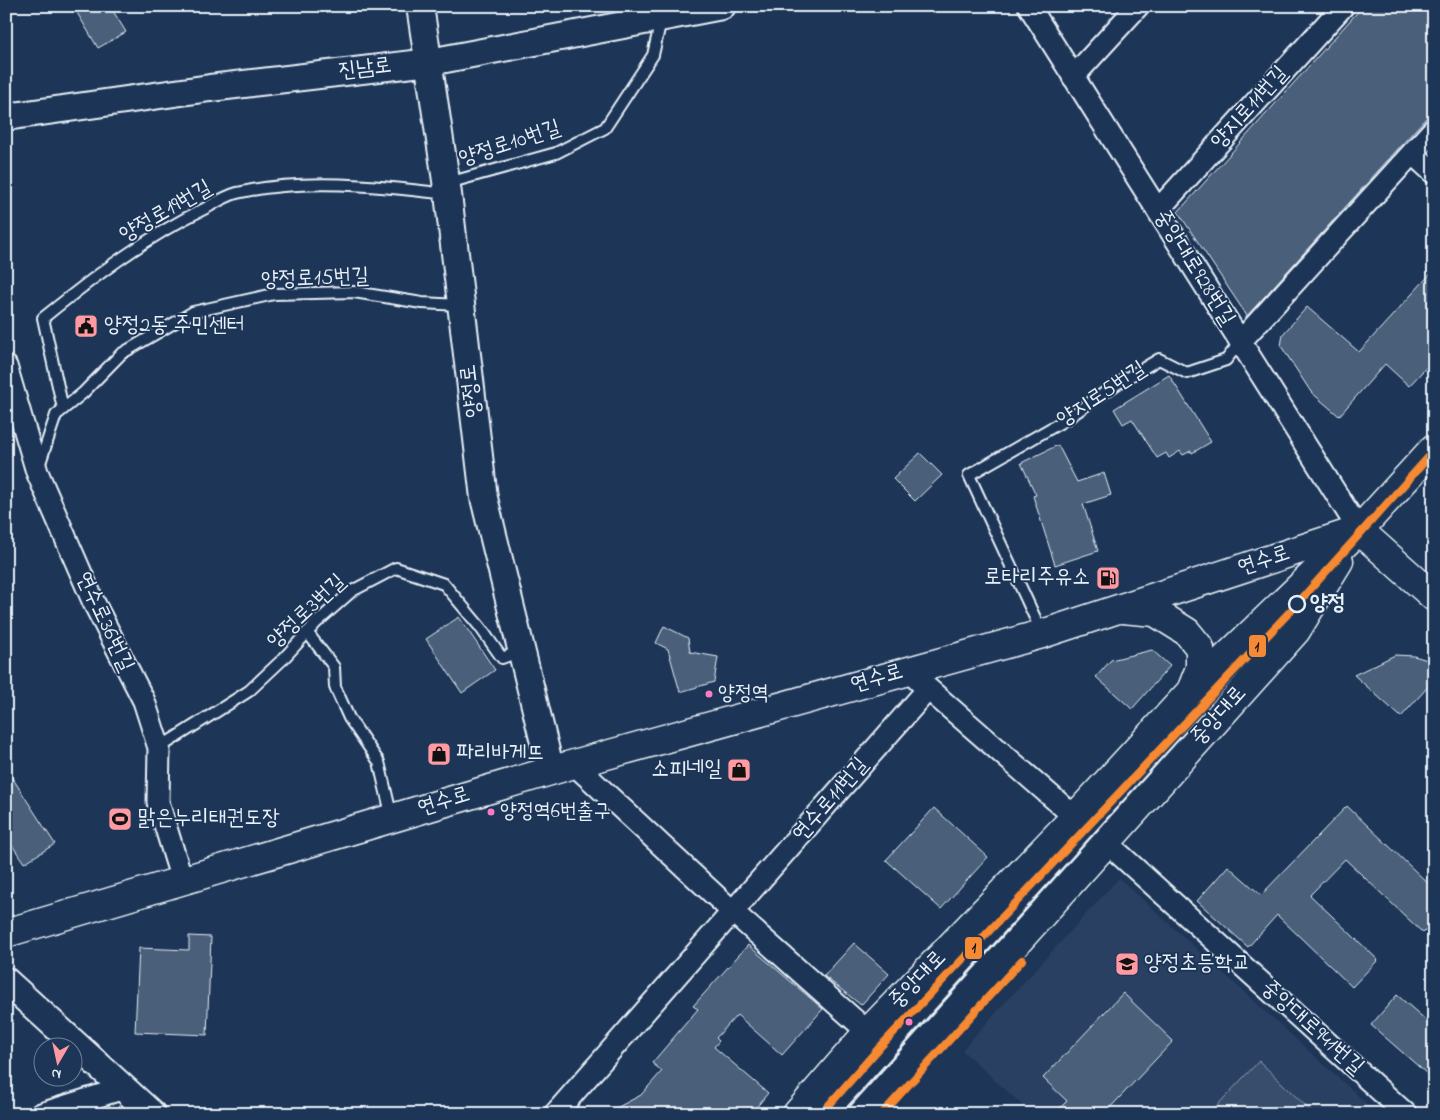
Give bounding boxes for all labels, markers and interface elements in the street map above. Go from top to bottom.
street label: 진남로 [337,50,393,88]
street label: 양지로11번길 [1204,59,1296,157]
street label: 양정로10번길 [455,112,565,175]
street label: 양정로19번길 [114,172,218,251]
street label: 중앙대로928번길 [1145,204,1243,333]
street label: 양정로15번길 [260,261,370,297]
place label: 양정2동 주민센터 [104,310,244,342]
public building icon: 양정2동 주민센터 [73,313,99,339]
street label: 양지로5번길 [1051,354,1153,436]
street label: 양정로 [453,363,491,419]
street label: 연수로 [1234,538,1294,584]
place label: 로타리주유소 [984,562,1090,594]
fuel station icon: 로타리주유소 [1095,565,1121,591]
street label: 연수로36번길 [67,567,141,678]
street label: 양정로3번길 [260,567,354,657]
place label: 양정 [1310,588,1345,620]
marker: 양정 [1288,595,1306,613]
line badge: 1 [1248,634,1267,658]
text: 1 [1255,637,1260,658]
street label: 연수로 [847,656,907,702]
place label: 양정역 [718,679,769,709]
street label: 중앙대로 [1183,679,1255,753]
marker: 양정역 [704,689,714,699]
place label: 파리바게뜨 [456,738,545,770]
shop icon: 파리바게뜨 [426,741,452,767]
street label: 연수로11번길 [785,751,877,849]
place label: 소피네일 [651,754,722,786]
shop icon: 소피네일 [726,757,752,783]
street label: 연수로 [414,779,474,825]
place label: 양정역6번출구 [500,797,611,827]
place label: 맑은누리태권도장 [138,803,280,835]
sports icon: 맑은누리태권도장 [107,806,133,832]
marker: 양정역6번출구 [486,807,496,817]
line badge: 1 [964,936,983,960]
text: 1 [972,938,977,959]
street label: 중앙대로 [882,943,954,1017]
place label: 양정초등학교 [1144,948,1250,980]
school or university icon: 양정초등학교 [1114,951,1140,977]
street label: 중앙대로941번길 [1253,973,1371,1083]
unlabelled marker [904,1017,914,1027]
north arrow [32,1038,82,1088]
text: N [50,1062,63,1084]

